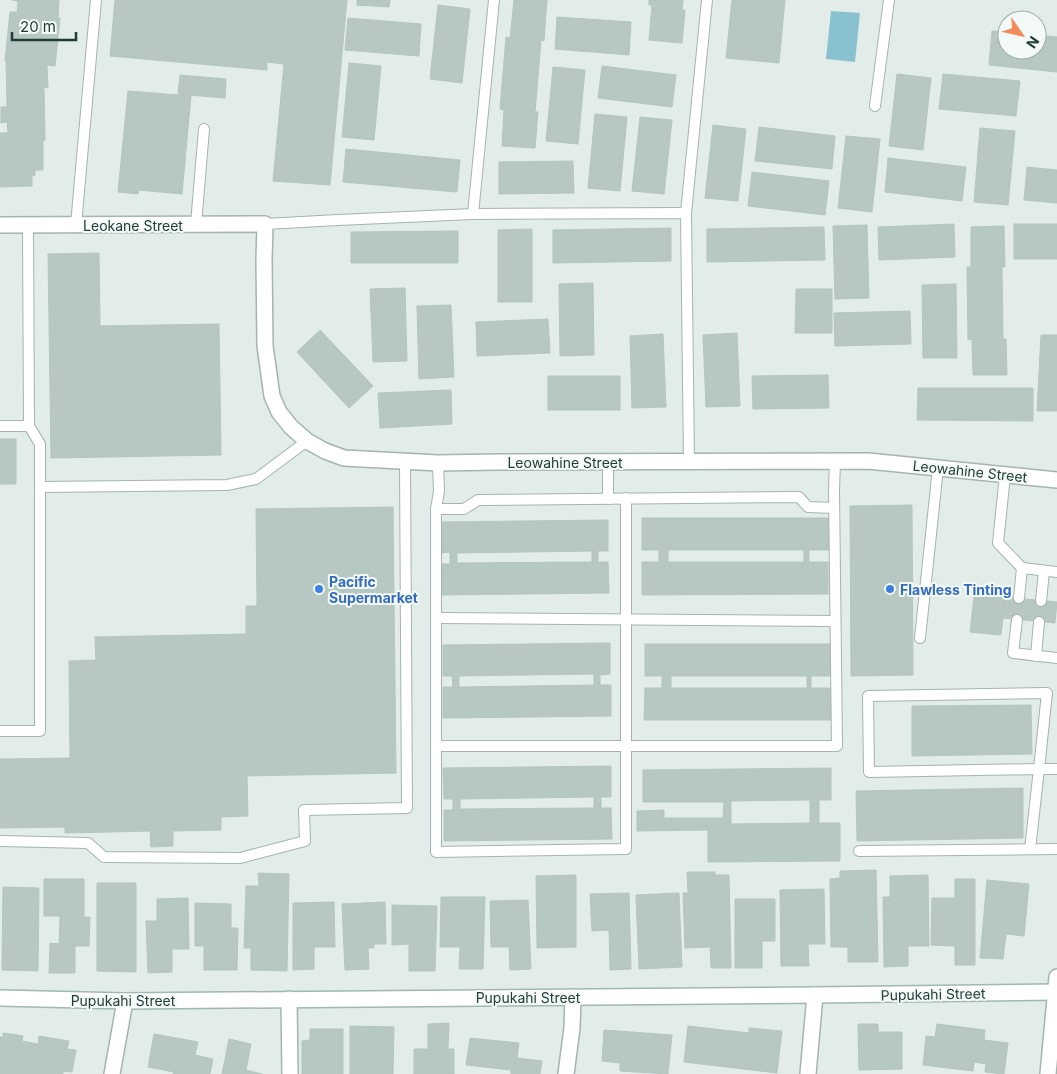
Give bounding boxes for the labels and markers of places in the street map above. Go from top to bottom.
place label: Pacific Supermarket [329,573,418,606]
place label: Flawless Tinting [900,581,1012,598]
marker: Pacific Supermarket [313,583,325,595]
marker: Flawless Tinting [884,583,896,595]

